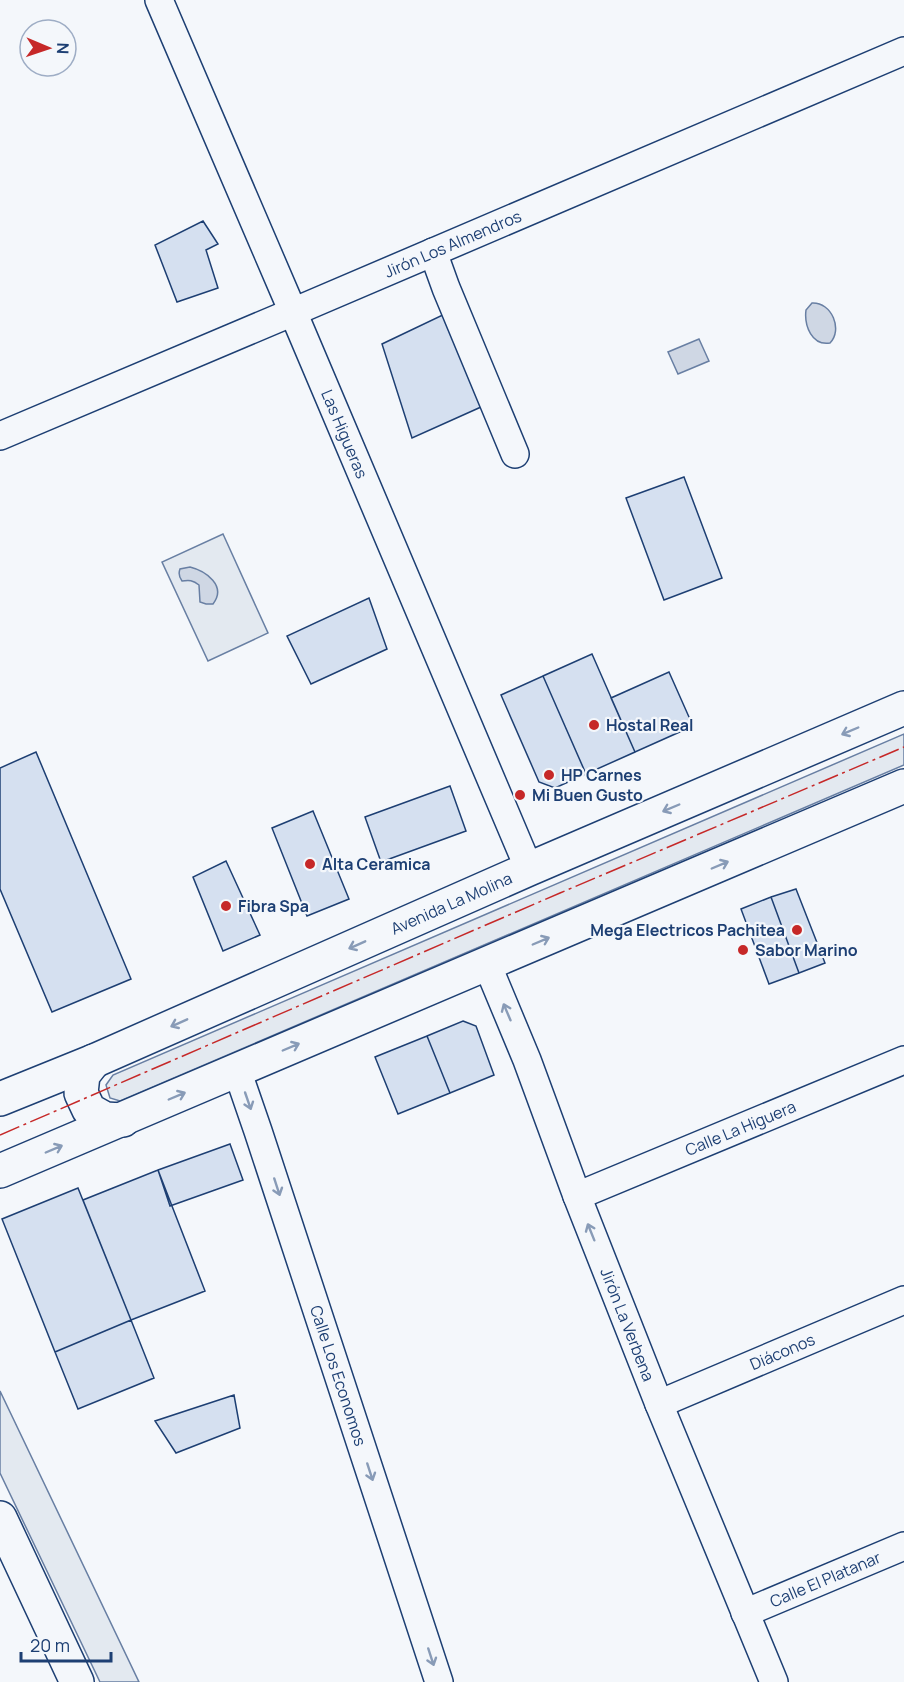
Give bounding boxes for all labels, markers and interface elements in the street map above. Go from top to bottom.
north arrow [18,18,78,78]
text: N [52,42,74,55]
street label: Jirón Los Almendros [381,205,525,283]
street label: Las Higueras [316,386,373,482]
place label: Hostal Real [606,714,693,736]
marker: Hostal Real [587,718,601,732]
one-way arrow [842,726,860,738]
place label: HP Carnes [561,764,642,786]
marker: HP Carnes [542,768,556,782]
place label: Mi Buen Gusto [532,784,643,806]
marker: Mi Buen Gusto [513,788,527,802]
one-way arrow [662,803,681,814]
place label: Alta Ceramica [322,853,431,875]
marker: Alta Ceramica [303,857,317,871]
one-way arrow [711,858,729,869]
street label: Avenida La Molina [387,867,515,940]
place label: Fibra Spa [238,895,309,917]
marker: Fibra Spa [219,899,233,913]
place label: Mega Electricos Pachitea [590,919,785,941]
marker: Mega Electricos Pachitea [790,923,804,937]
one-way arrow [531,935,549,946]
one-way arrow [349,939,367,951]
place label: Sabor Marino [755,939,858,961]
marker: Sabor Marino [736,943,750,957]
one-way arrow [501,1003,512,1021]
one-way arrow [170,1018,189,1029]
one-way arrow [281,1041,299,1053]
one-way arrow [167,1090,185,1102]
one-way arrow [243,1091,254,1110]
street label: Calle La Higuera [682,1095,799,1161]
one-way arrow [45,1142,63,1153]
one-way arrow [272,1177,283,1196]
one-way arrow [585,1224,596,1242]
street label: Jirón La Verbena [595,1265,660,1384]
street label: Calle Los Economos [305,1302,372,1449]
street label: Diáconos [746,1328,818,1375]
one-way arrow [365,1462,376,1481]
street label: Calle El Platanar [766,1546,884,1612]
scale bar [21,1625,111,1663]
text: 20 m [30,1633,70,1657]
one-way arrow [426,1647,437,1666]

